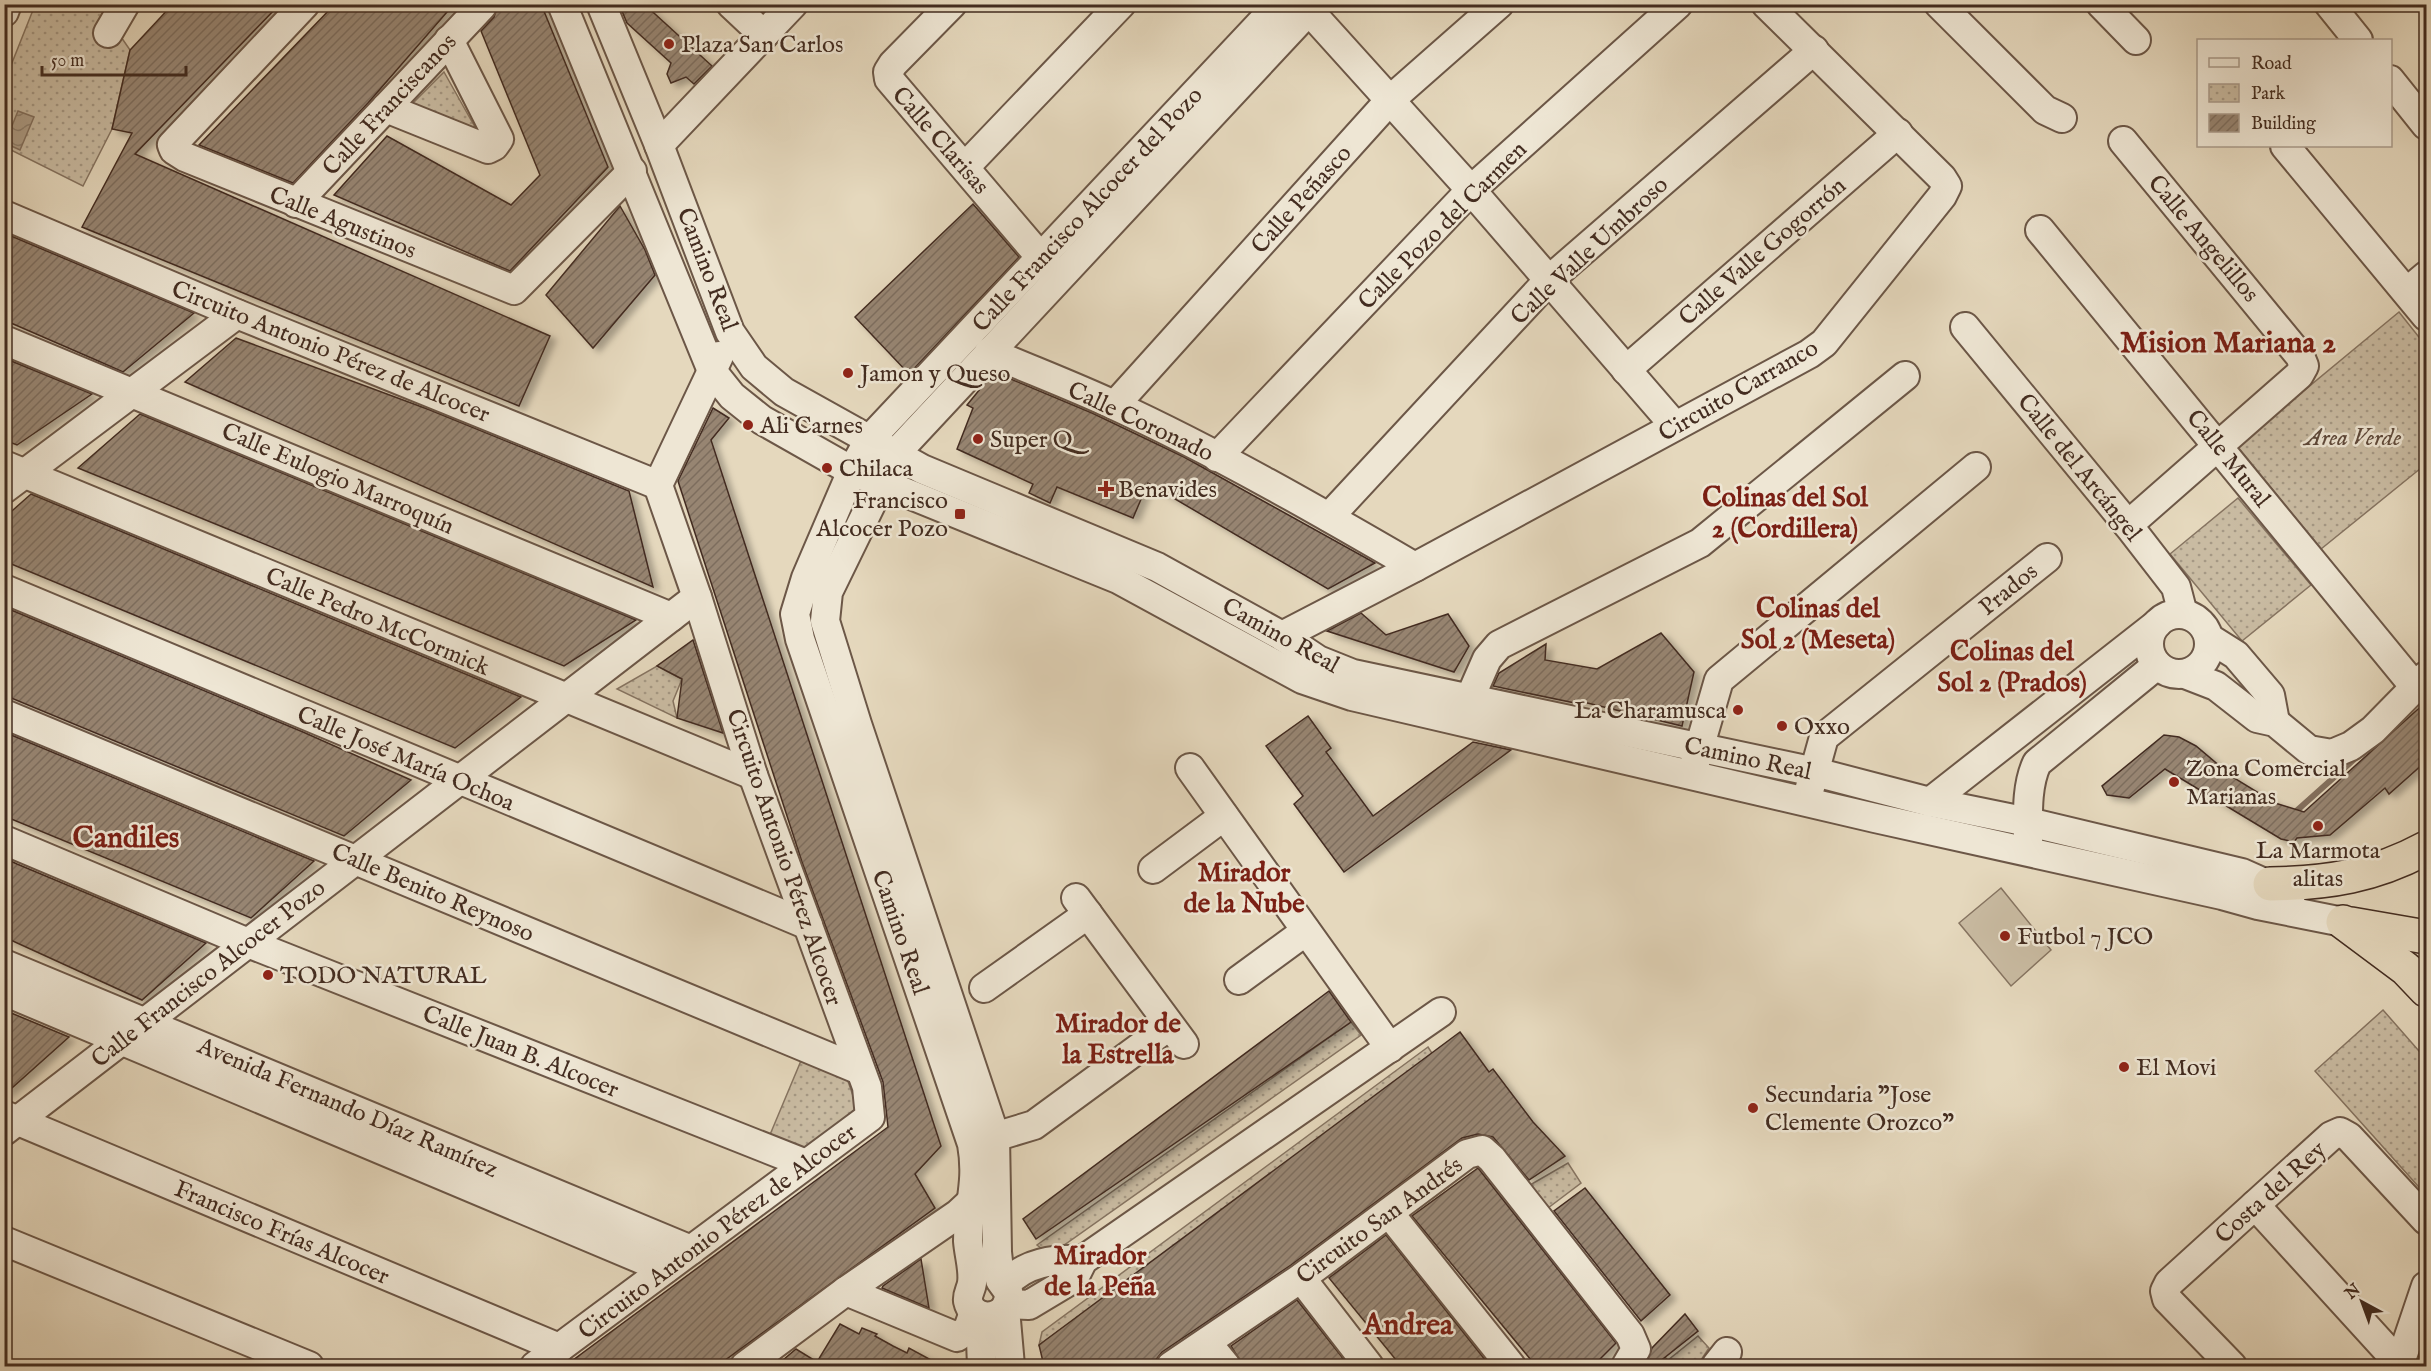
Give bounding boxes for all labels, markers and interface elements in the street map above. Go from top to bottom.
street label: Calle Franciscanos [316,27,464,183]
place label: Plaza San Carlos [681,30,843,61]
marker: Plaza San Carlos [662,37,676,51]
scale bar [42,39,186,77]
legend [2197,39,2392,147]
text: 50 m [51,50,84,73]
text: Road [2251,53,2292,76]
street label: Calle Clarisas [884,80,995,201]
street label: Calle Francisco Alcocer del Pozo [966,81,1210,339]
text: Park [2251,83,2286,106]
text: Building [2251,113,2316,136]
street label: Calle Pozo del Carmen [1352,135,1534,317]
street label: Calle Peñasco [1245,139,1359,261]
street label: Calle Angelillos [2140,169,2265,309]
street label: Calle Valle Umbroso [1505,170,1675,332]
street label: Calle Valle Gogorrón [1673,171,1853,333]
street label: Calle Agustinos [264,180,420,267]
street label: Camino Real [669,204,744,336]
street label: Circuito Antonio Pérez de Alcocer [167,274,494,431]
district label: Mision Mariana 2 [2120,325,2336,363]
street label: Circuito Carranco [1653,333,1824,450]
place label: Jamon y Queso [857,359,1010,390]
marker: Jamon y Queso [841,366,855,380]
street label: Calle Coronado [1062,375,1218,470]
street label: Calle del Arcángel [2010,388,2148,549]
street label: Calle Mural [2179,404,2277,515]
place label: Ali Carnes [759,411,863,442]
street label: Calle Eulogio Marroquín [216,416,459,543]
marker: Ali Carnes [741,418,755,432]
park label: Area Verde [2302,423,2401,454]
place label: Super Q [990,425,1090,456]
marker: Super Q [971,432,985,446]
place label: Chilaca [839,454,914,485]
marker: Chilaca [820,461,834,475]
place label: Benavides [1118,475,1217,506]
marker: Benavides [1099,482,1113,496]
district label: Colinas del Sol 2 (Cordillera) [1702,482,1868,547]
place label: Francisco Alcocer Pozo [815,486,948,545]
marker: Francisco Alcocer Pozo [953,507,967,521]
street label: Prados [1973,557,2045,623]
street label: Calle Pedro McCormick [261,561,494,684]
street label: Camino Real [1216,591,1345,681]
district label: Colinas del Sol 2 (Meseta) [1741,593,1895,658]
district label: Colinas del Sol 2 (Prados) [1937,636,2087,701]
place label: La Charamusca [1574,696,1727,727]
street label: Calle José María Ochoa [292,699,520,820]
marker: La Charamusca [1731,703,1745,717]
street label: Circuito Antonio Pérez Alcocer [718,705,849,1010]
place label: Oxxo [1794,712,1850,743]
marker: Oxxo [1775,719,1789,733]
street label: Camino Real [1681,731,1815,788]
place label: Zona Comercial Marianas [2186,754,2347,813]
marker: Zona Comercial Marianas [2167,775,2181,789]
marker: La Marmota alitas [2311,819,2325,833]
district label: Candiles [73,820,179,858]
place label: La Marmota alitas [2256,836,2381,895]
street label: Calle Benito Reynoso [326,837,539,950]
district label: Mirador de la Nube [1183,857,1305,922]
street label: Camino Real [864,866,935,999]
street label: Calle Francisco Alcocer Pozo [85,873,332,1075]
place label: Futbol 7 JCO [2017,922,2153,953]
marker: Futbol 7 JCO [1998,929,2012,943]
place label: TODO NATURAL [280,961,488,992]
marker: TODO NATURAL [261,968,275,982]
street label: Calle Juan B. Alcocer [418,999,623,1106]
district label: Mirador de la Estrella [1055,1008,1181,1073]
street label: Avenida Fernando Díaz Ramírez [192,1031,502,1186]
place label: El Movi [2136,1053,2217,1084]
marker: El Movi [2117,1060,2131,1074]
place label: Secundaria "Jose Clemente Orozco" [1765,1080,1954,1139]
marker: Secundaria "Jose Clemente Orozco" [1746,1101,1760,1115]
street label: Circuito Antonio Pérez de Alcocer [572,1117,863,1347]
street label: Costa del Rey [2209,1135,2333,1251]
street label: Circuito San Andrés [1290,1150,1469,1292]
street label: Francisco Frías Alcocer [169,1174,394,1293]
district label: Mirador de la Peña [1044,1240,1157,1305]
north arrow [2332,1272,2392,1332]
text: N [2341,1280,2365,1305]
district label: Andrea [1362,1307,1454,1345]

